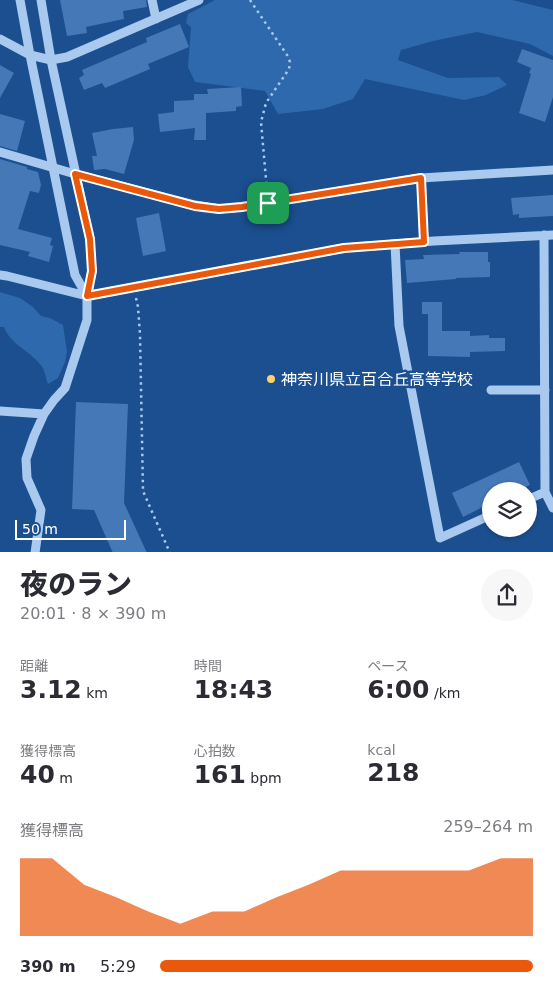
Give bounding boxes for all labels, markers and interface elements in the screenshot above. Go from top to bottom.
pin [247,182,289,224]
icon: arrive [254,189,282,217]
place label: 神奈川県立百合丘高等学校 [281,370,473,389]
marker: 神奈川県立百合丘高等学校 [265,373,277,385]
map controls [482,482,537,537]
button: layers [482,482,537,537]
scale bar [15,518,126,541]
text: 50 m [22,521,58,537]
text: 夜のラン [20,568,132,601]
button: share [481,569,533,621]
text: 20:01 · 8 × 390 m [20,604,166,623]
text: 距離 [20,658,48,674]
text: 時間 [194,658,222,674]
text: ペース [367,658,409,674]
text: 3.12 [20,675,82,704]
text: 18:43 [194,675,273,704]
text: 6:00 [367,675,430,704]
text: km [82,685,108,701]
text: /km [430,685,460,701]
text: kcal [367,742,396,758]
text: 獲得標高 [20,743,76,759]
text: 心拍数 [194,743,236,759]
text: 218 [367,758,420,787]
text: 40 [20,760,55,789]
text: 161 [194,760,246,789]
text: m [55,770,73,786]
text: bpm [246,770,282,786]
text: 259–264 m [443,817,533,836]
text: 獲得標高 [20,821,84,840]
text: 390 m [20,957,76,976]
text: 5:29 [100,957,136,976]

